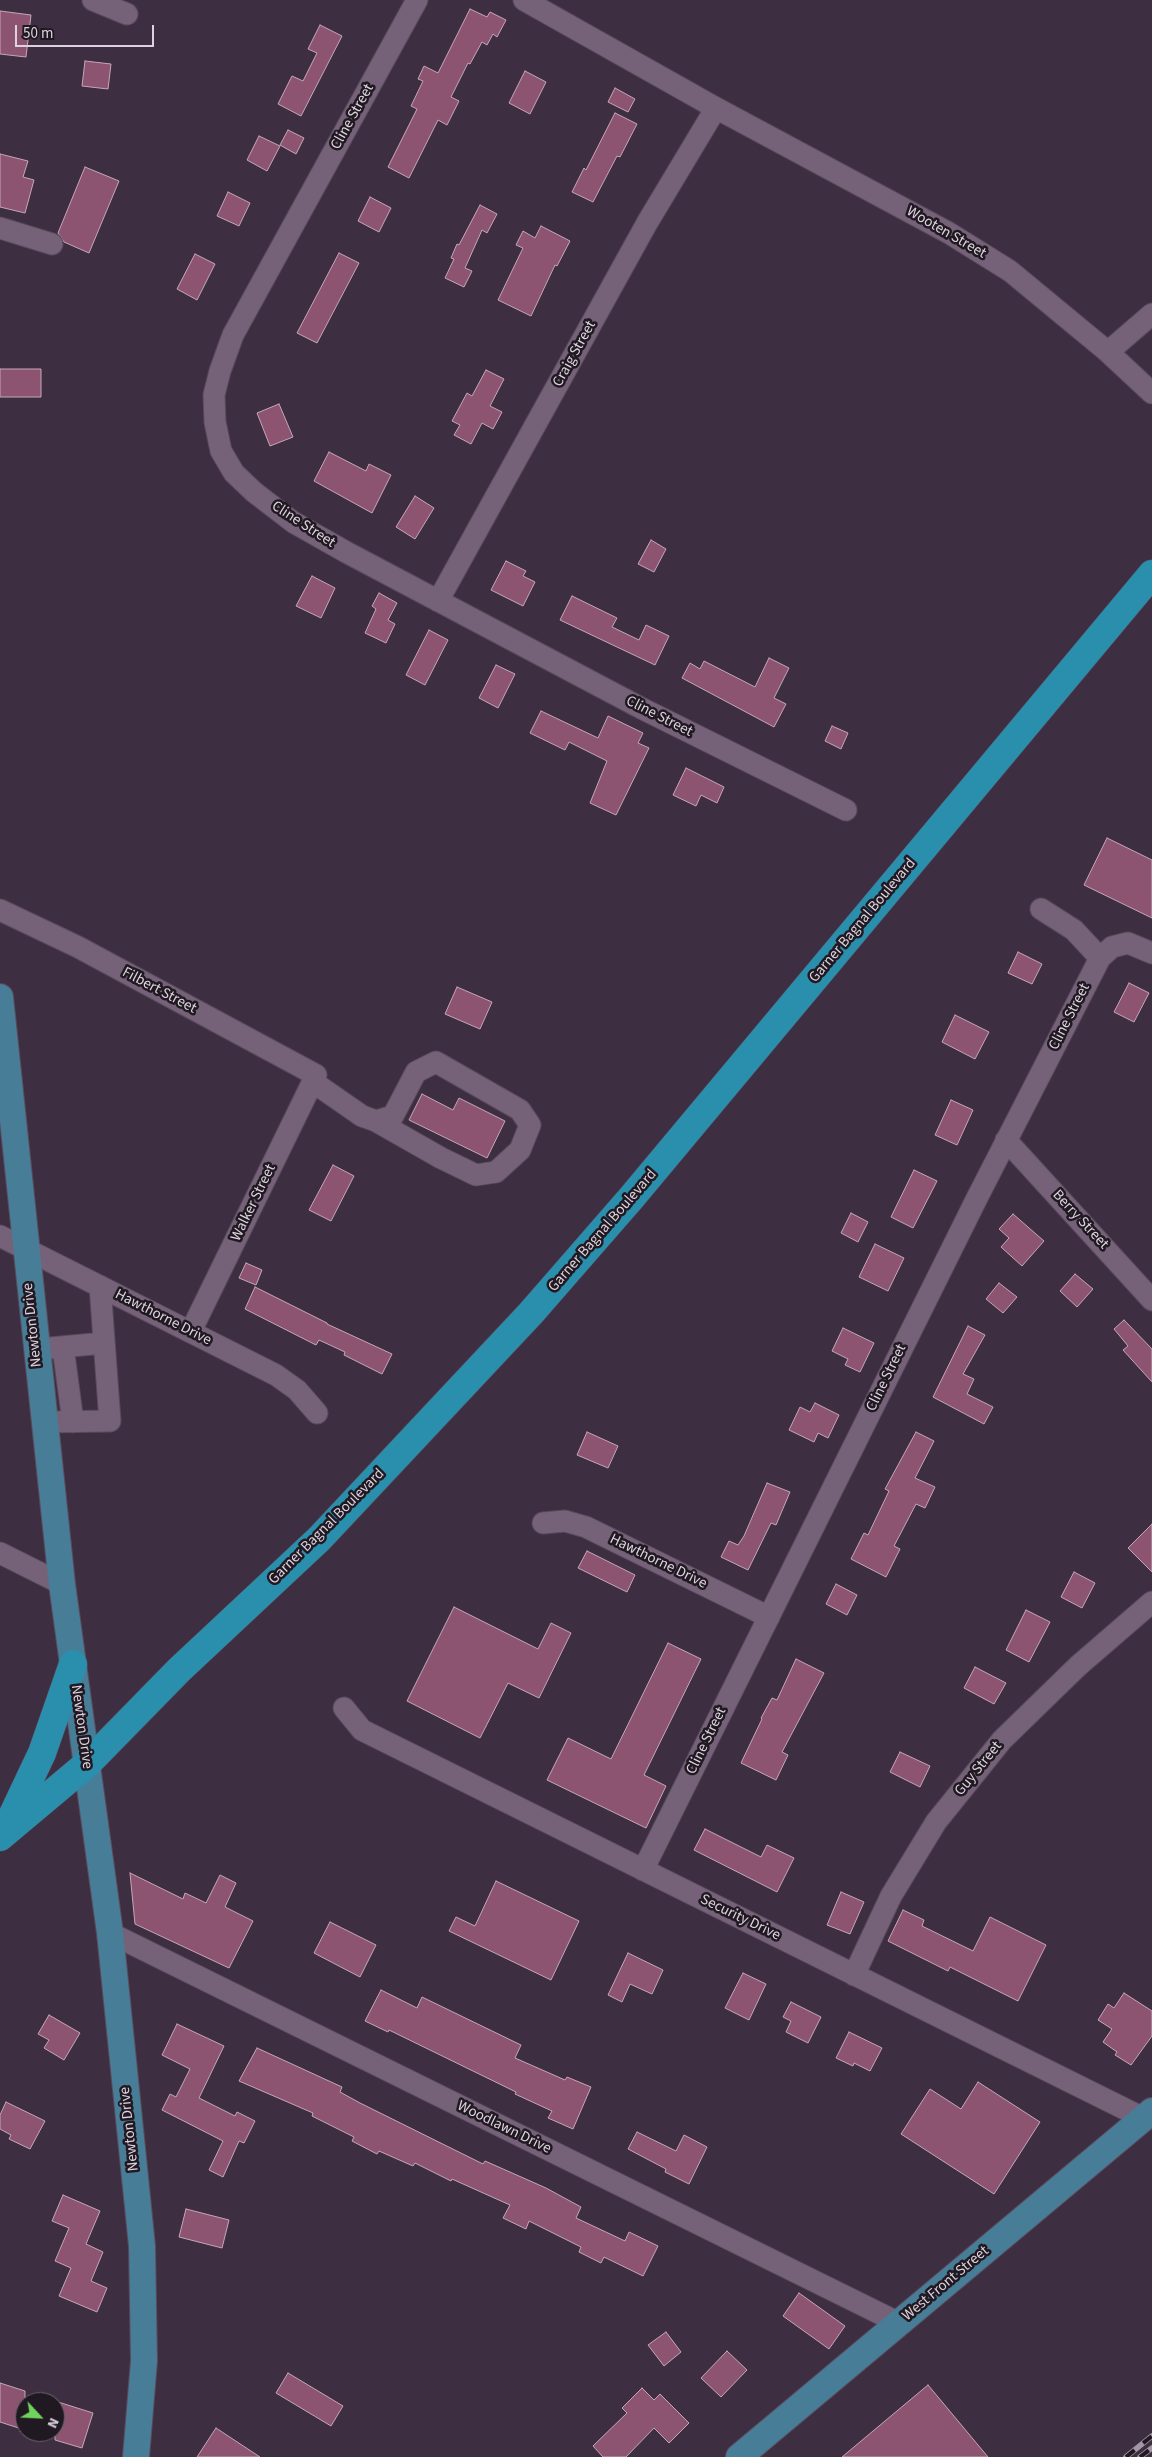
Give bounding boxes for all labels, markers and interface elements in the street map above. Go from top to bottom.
scale bar [18,15,156,47]
text: 50 m [23,23,53,44]
street label: Cline Street [328,81,378,153]
street label: Wooten Street [903,203,989,263]
street label: Craig Street [549,318,601,390]
street label: Cline Street [268,498,338,552]
street label: Cline Street [623,693,695,741]
street label: Garner Bagnal Boulevard [806,855,920,987]
street label: Filbert Street [119,964,199,1018]
street label: Cline Street [1046,981,1094,1053]
street label: Walker Street [228,1162,280,1244]
street label: Garner Bagnal Boulevard [545,1166,661,1296]
street label: Berry Street [1048,1187,1112,1253]
street label: Newton Drive [20,1282,46,1368]
street label: Hawthorne Drive [112,1286,214,1350]
street label: Cline Street [863,1342,911,1414]
street label: Garner Bagnal Boulevard [265,1465,389,1589]
street label: Hawthorne Drive [606,1531,710,1593]
street label: Newton Drive [66,1684,96,1770]
street label: Cline Street [683,1705,731,1777]
street label: Guy Street [952,1738,1006,1800]
street label: Security Drive [697,1891,783,1945]
street label: Newton Drive [117,2086,143,2172]
street label: Woodlawn Drive [454,2097,554,2159]
street label: West Front Street [899,2243,993,2325]
north arrow [15,2392,65,2442]
text: N [42,2414,64,2431]

